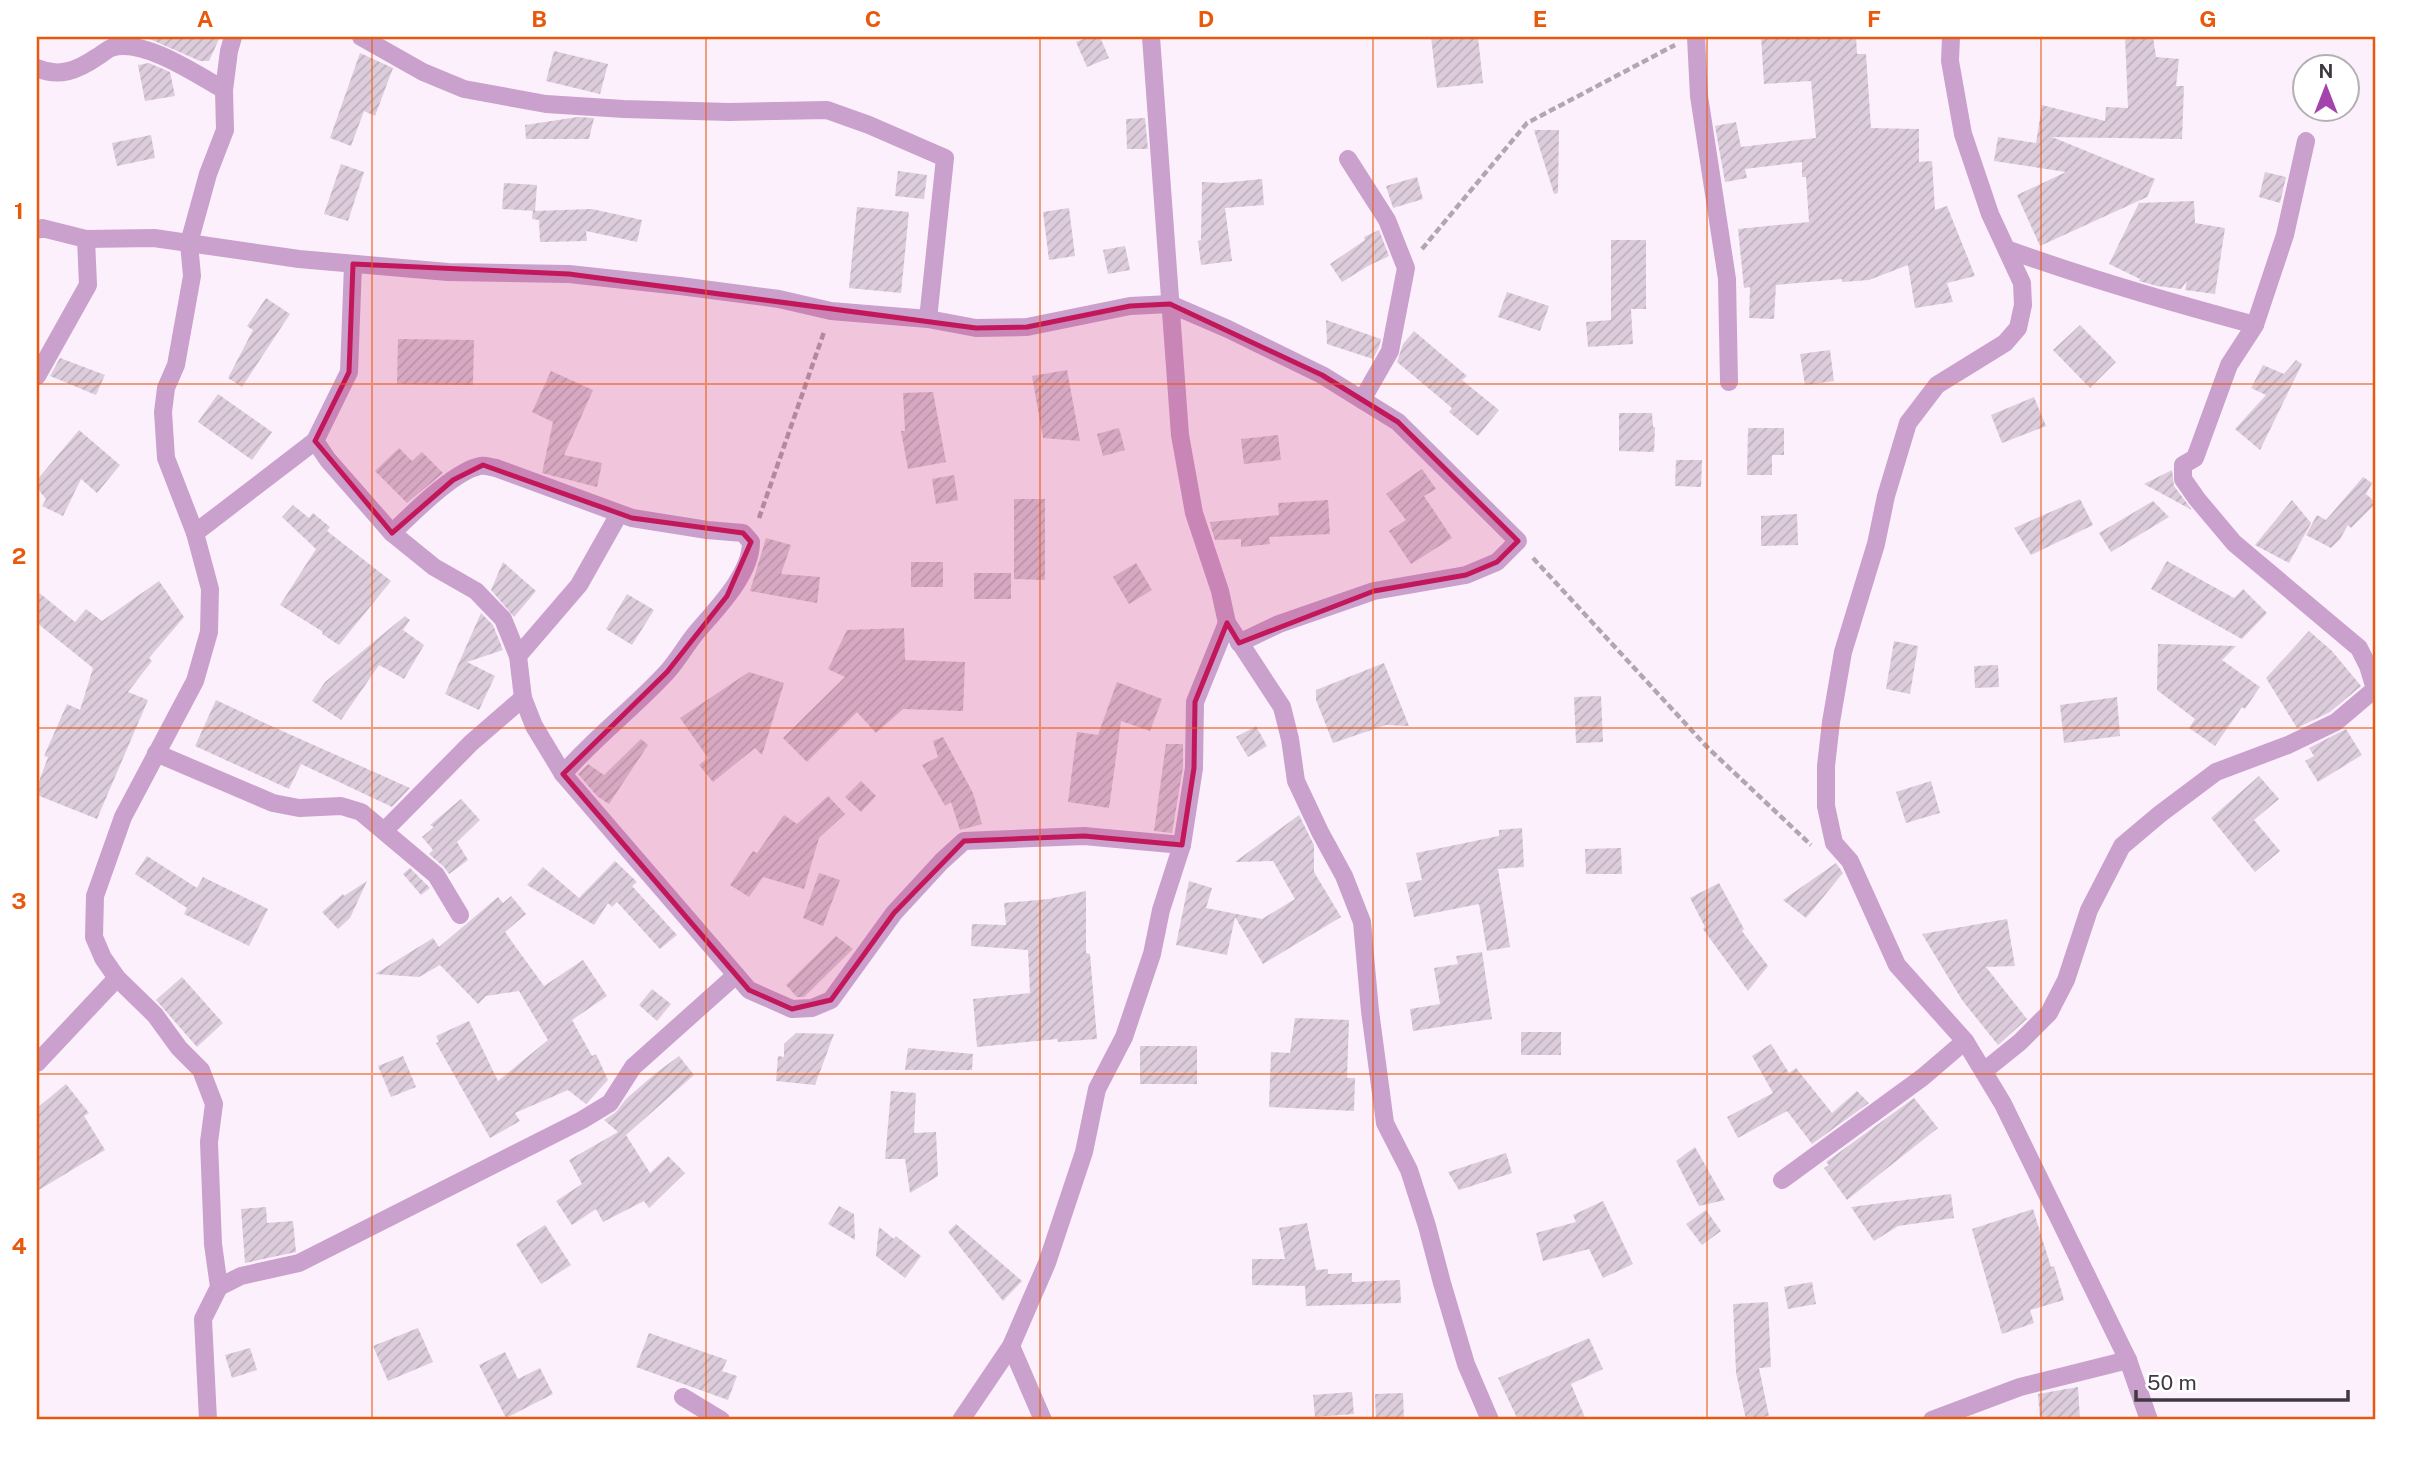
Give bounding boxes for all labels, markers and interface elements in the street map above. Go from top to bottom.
text: A [197,5,214,32]
text: B [531,5,547,32]
text: C [865,5,881,32]
text: D [1198,5,1214,32]
text: E [1533,5,1547,32]
text: F [1867,5,1881,32]
text: G [2199,5,2217,32]
north arrow [2290,52,2360,122]
text: N [2319,60,2333,82]
text: 1 [14,197,24,224]
text: 2 [12,542,26,569]
text: 3 [11,887,27,914]
text: 4 [11,1232,27,1259]
scale bar [2136,1359,2348,1403]
text: 50 m [2147,1370,2197,1395]

